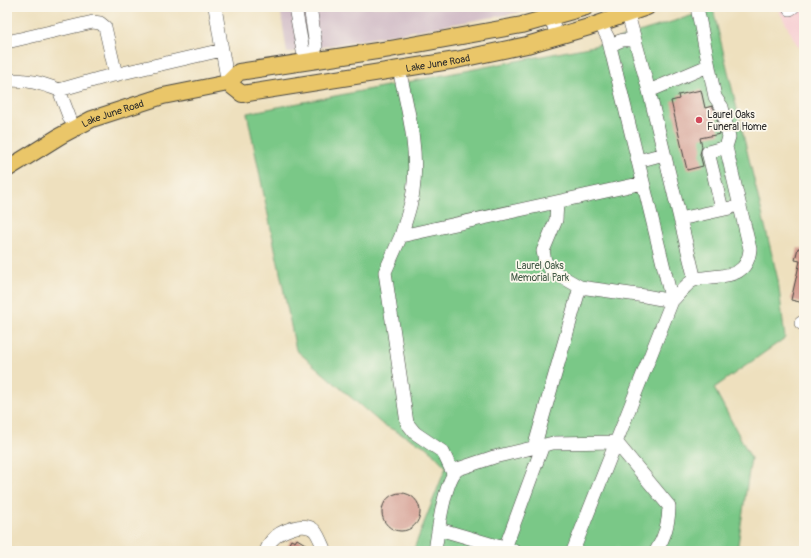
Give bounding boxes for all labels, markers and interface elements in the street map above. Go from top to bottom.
street label: Lake June Road [405,52,471,75]
street label: Lake June Road [80,98,145,130]
place label: Laurel Oaks Funeral Home [707,109,767,133]
marker: Laurel Oaks Funeral Home [694,115,704,125]
park label: Laurel Oaks Memorial Park [511,260,570,284]

